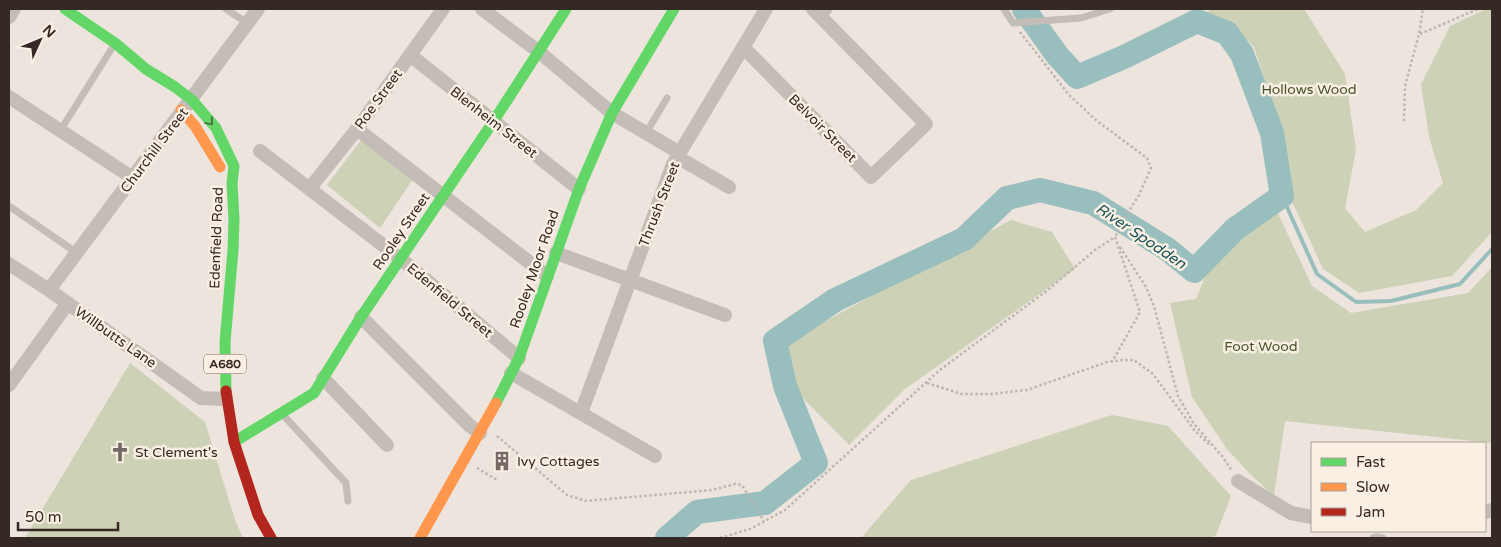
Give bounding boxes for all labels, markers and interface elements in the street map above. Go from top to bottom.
north arrow [15,15,65,65]
text: N [39,21,59,41]
street label: Roe Street [351,65,406,133]
park label: Hollows Wood [1261,81,1357,98]
street label: Blenheim Street [447,83,541,162]
street label: Belvoir Street [785,91,861,166]
street label: Churchill Street [117,104,192,196]
one-way arrow [205,116,214,125]
street label: Thrush Street [635,159,684,249]
street label: Edenfield Road [206,187,227,289]
street label: Rooley Street [369,189,434,273]
water label: River Spodden [1093,199,1190,273]
street label: Rooley Moor Road [506,208,563,331]
street label: Edenfield Street [403,260,496,342]
street label: Willbutts Lane [72,303,160,372]
park label: Foot Wood [1224,338,1298,355]
road number: A680 [204,354,246,374]
church icon: St Clement's [109,441,131,463]
legend [1311,442,1486,532]
place label: St Clement's [135,444,218,461]
building icon: Ivy Cottages [491,450,513,472]
place label: Ivy Cottages [517,453,600,470]
text: Fast [1356,453,1386,471]
text: Slow [1356,478,1390,496]
scale bar [18,500,118,532]
text: Jam [1356,503,1385,521]
text: 50 m [25,508,62,526]

